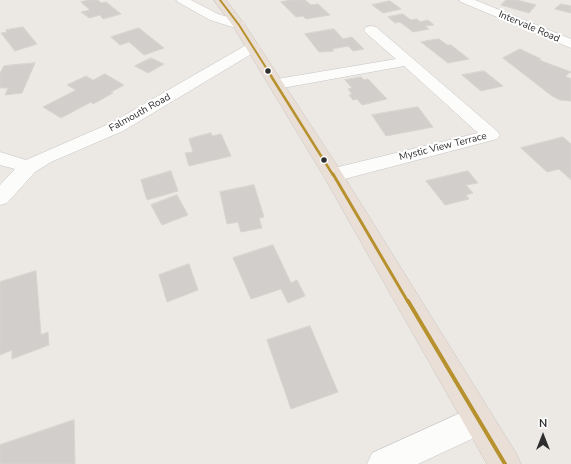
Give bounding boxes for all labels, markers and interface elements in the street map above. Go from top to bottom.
street label: Intervale Road [497,9,561,45]
unlabelled marker [263,66,273,76]
street label: Falmouth Road [107,91,173,135]
street label: Mystic View Terrace [398,130,488,164]
unlabelled marker [319,155,329,165]
north arrow [523,416,563,456]
text: N [539,416,547,431]

